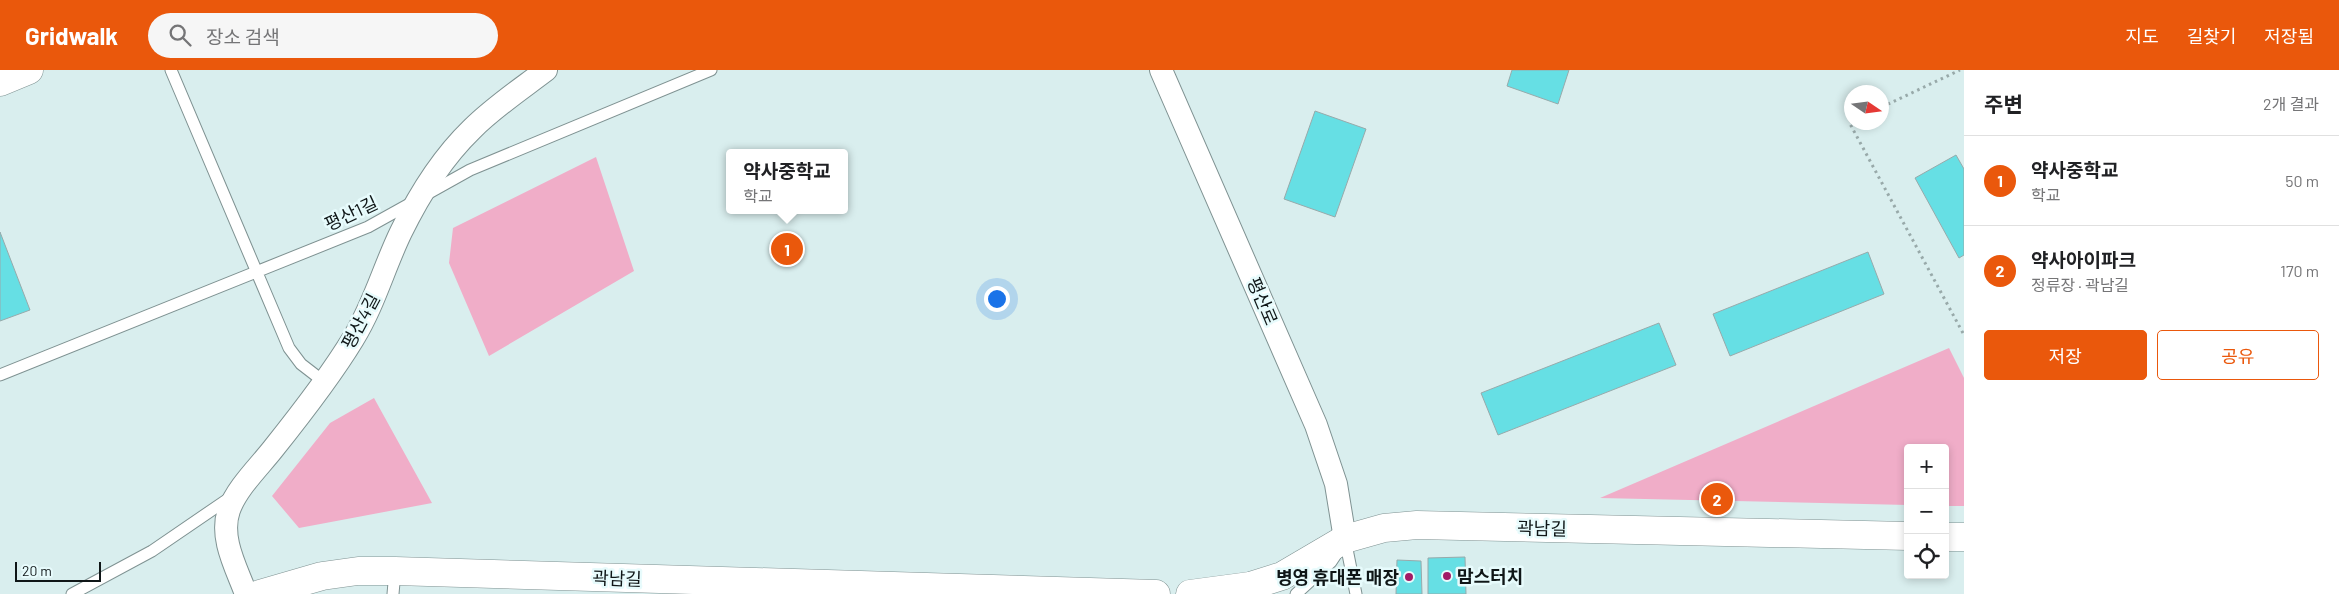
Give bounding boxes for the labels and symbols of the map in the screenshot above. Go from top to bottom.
north arrow [1844,85,1889,130]
street label: 평산1길 [321,191,381,235]
pin: 1 [771,230,803,268]
street label: 평산로 [1243,274,1283,328]
your location [984,286,1010,312]
street label: 평산4길 [336,290,384,352]
pin: 2 [1701,480,1733,518]
street label: 곽남길 [1517,517,1567,539]
scale bar [15,559,101,582]
place label: 맘스터치 [1457,565,1523,587]
street label: 곽남길 [592,566,642,590]
place label: 병영 휴대폰 매장 [1276,566,1399,588]
marker: 맘스터치 [1441,570,1453,582]
marker: 병영 휴대폰 매장 [1403,571,1415,583]

